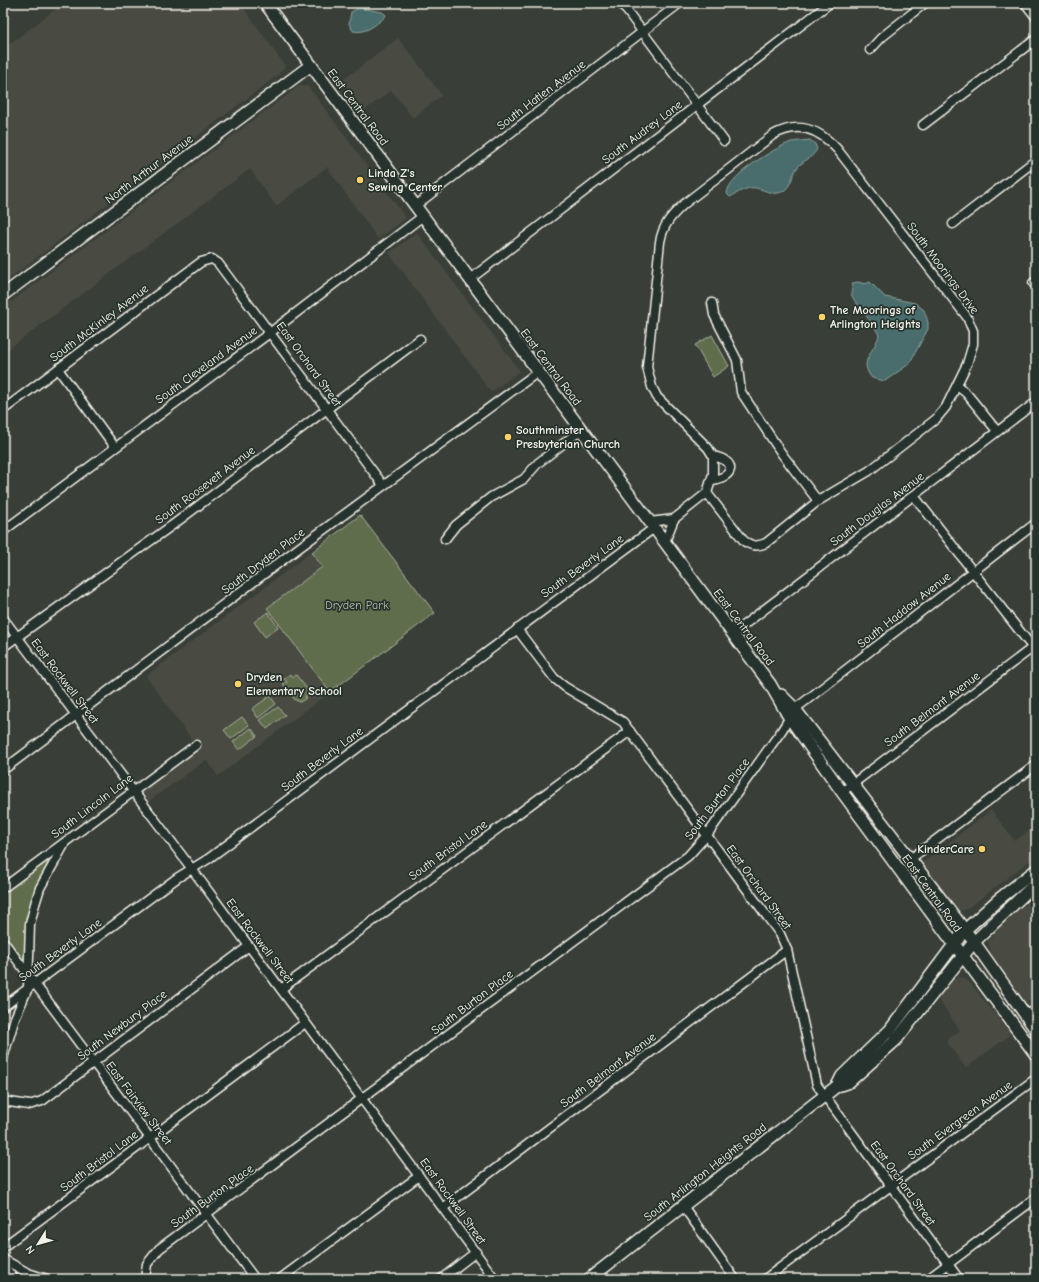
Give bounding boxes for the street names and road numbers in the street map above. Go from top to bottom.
street label: South Hatlen Avenue [494,57,588,133]
street label: East Central Road [325,66,391,148]
street label: South Audrey Lane [599,97,685,167]
street label: North Arthur Avenue [102,132,196,206]
street label: South Moorings Drive [904,219,982,317]
street label: South McKinley Avenue [47,281,151,365]
street label: East Orchard Street [274,319,345,410]
street label: South Cleveland Avenue [152,323,260,407]
street label: East Central Road [518,326,584,408]
street label: South Roosevelt Avenue [152,443,258,527]
street label: South Douglas Avenue [827,469,927,549]
street label: South Dryden Place [219,525,307,597]
street label: South Beverly Lane [538,531,626,601]
street label: South Haddow Avenue [855,569,953,651]
street label: East Central Road [711,586,777,668]
street label: East Rockwell Street [28,636,102,727]
street label: South Belmont Avenue [881,669,983,749]
street label: South Beverly Lane [278,724,366,794]
street label: South Burton Place [682,755,752,843]
street label: South Lincoln Lane [48,771,136,841]
street label: South Bristol Lane [406,817,490,883]
street label: East Orchard Street [724,842,795,933]
street label: East Central Road [899,851,965,935]
street label: East Rockwell Street [223,896,297,987]
street label: South Beverly Lane [16,915,104,985]
street label: South Burton Place [428,967,516,1037]
street label: South Newbury Place [75,987,169,1063]
street label: South Belmont Avenue [557,1030,659,1110]
street label: East Fairview Street [103,1059,175,1148]
street label: South Evergreen Avenue [905,1077,1015,1163]
street label: South Arlington Heights Road [641,1120,769,1224]
street label: South Bristol Lane [57,1127,141,1195]
street label: East Orchard Street [868,1138,939,1229]
street label: East Rockwell Street [417,1155,489,1247]
street label: South Burton Place [168,1161,256,1231]

